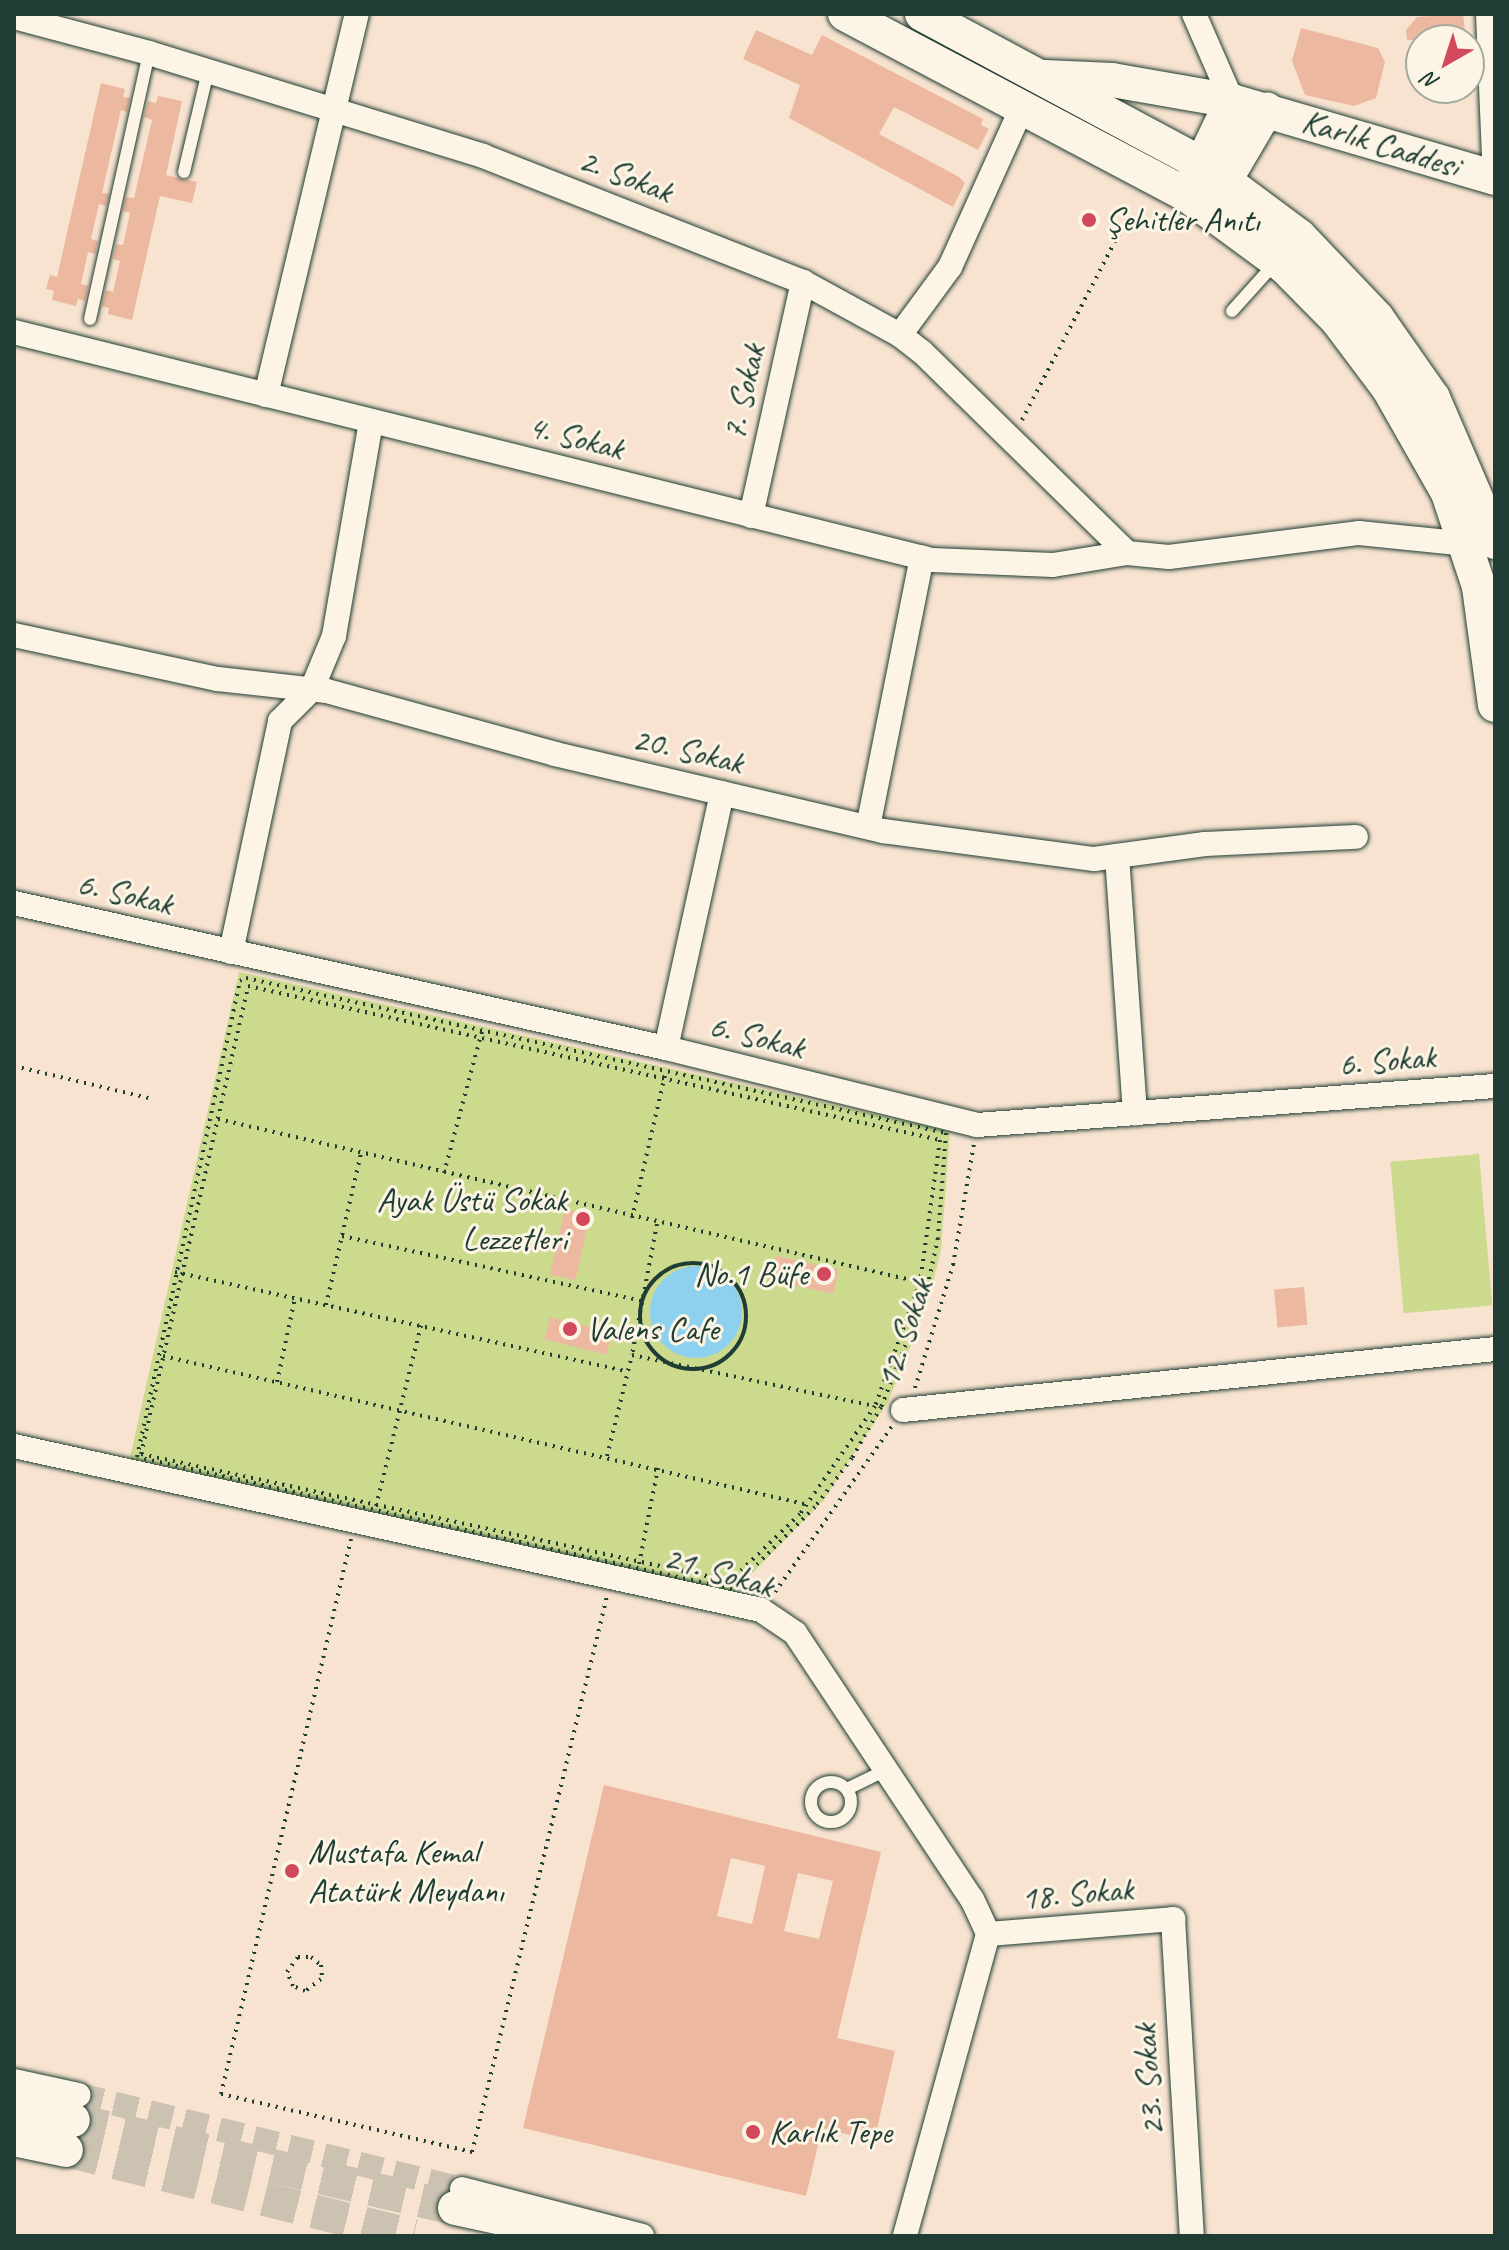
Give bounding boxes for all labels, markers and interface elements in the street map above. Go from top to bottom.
north arrow [1405,24,1485,104]
text: N [1417,66,1445,96]
street label: Karlık Caddesi [1298,100,1464,186]
street label: 2. Sokak [573,139,679,211]
place label: Şehitler Anıtı [1105,200,1259,240]
marker: Şehitler Anıtı [1080,211,1098,229]
street label: 7. Sokak [712,340,774,444]
street label: 4. Sokak [524,405,628,469]
street label: 20. Sokak [629,718,747,782]
street label: 6. Sokak [73,862,177,924]
street label: 6. Sokak [705,1004,809,1068]
street label: 6. Sokak [1337,1035,1437,1085]
place label: Ayak Üstü Sokak Lezzetleri [377,1179,567,1258]
marker: Ayak Üstü Sokak Lezzetleri [574,1210,592,1228]
place label: No.1 Büfe [694,1254,808,1294]
marker: No.1 Büfe [815,1265,833,1283]
street label: 12. Sokak [866,1273,942,1393]
place label: Valens Cafe [586,1309,720,1349]
marker: Valens Cafe [561,1320,579,1338]
street label: 21. Sokak [659,1536,779,1606]
place label: Mustafa Kemal Atatürk Meydanı [308,1831,504,1910]
marker: Mustafa Kemal Atatürk Meydanı [283,1862,301,1880]
street label: 18. Sokak [1019,1868,1135,1918]
street label: 23. Sokak [1124,2023,1172,2137]
place label: Karlık Tepe [769,2112,892,2152]
marker: Karlık Tepe [744,2123,762,2141]

